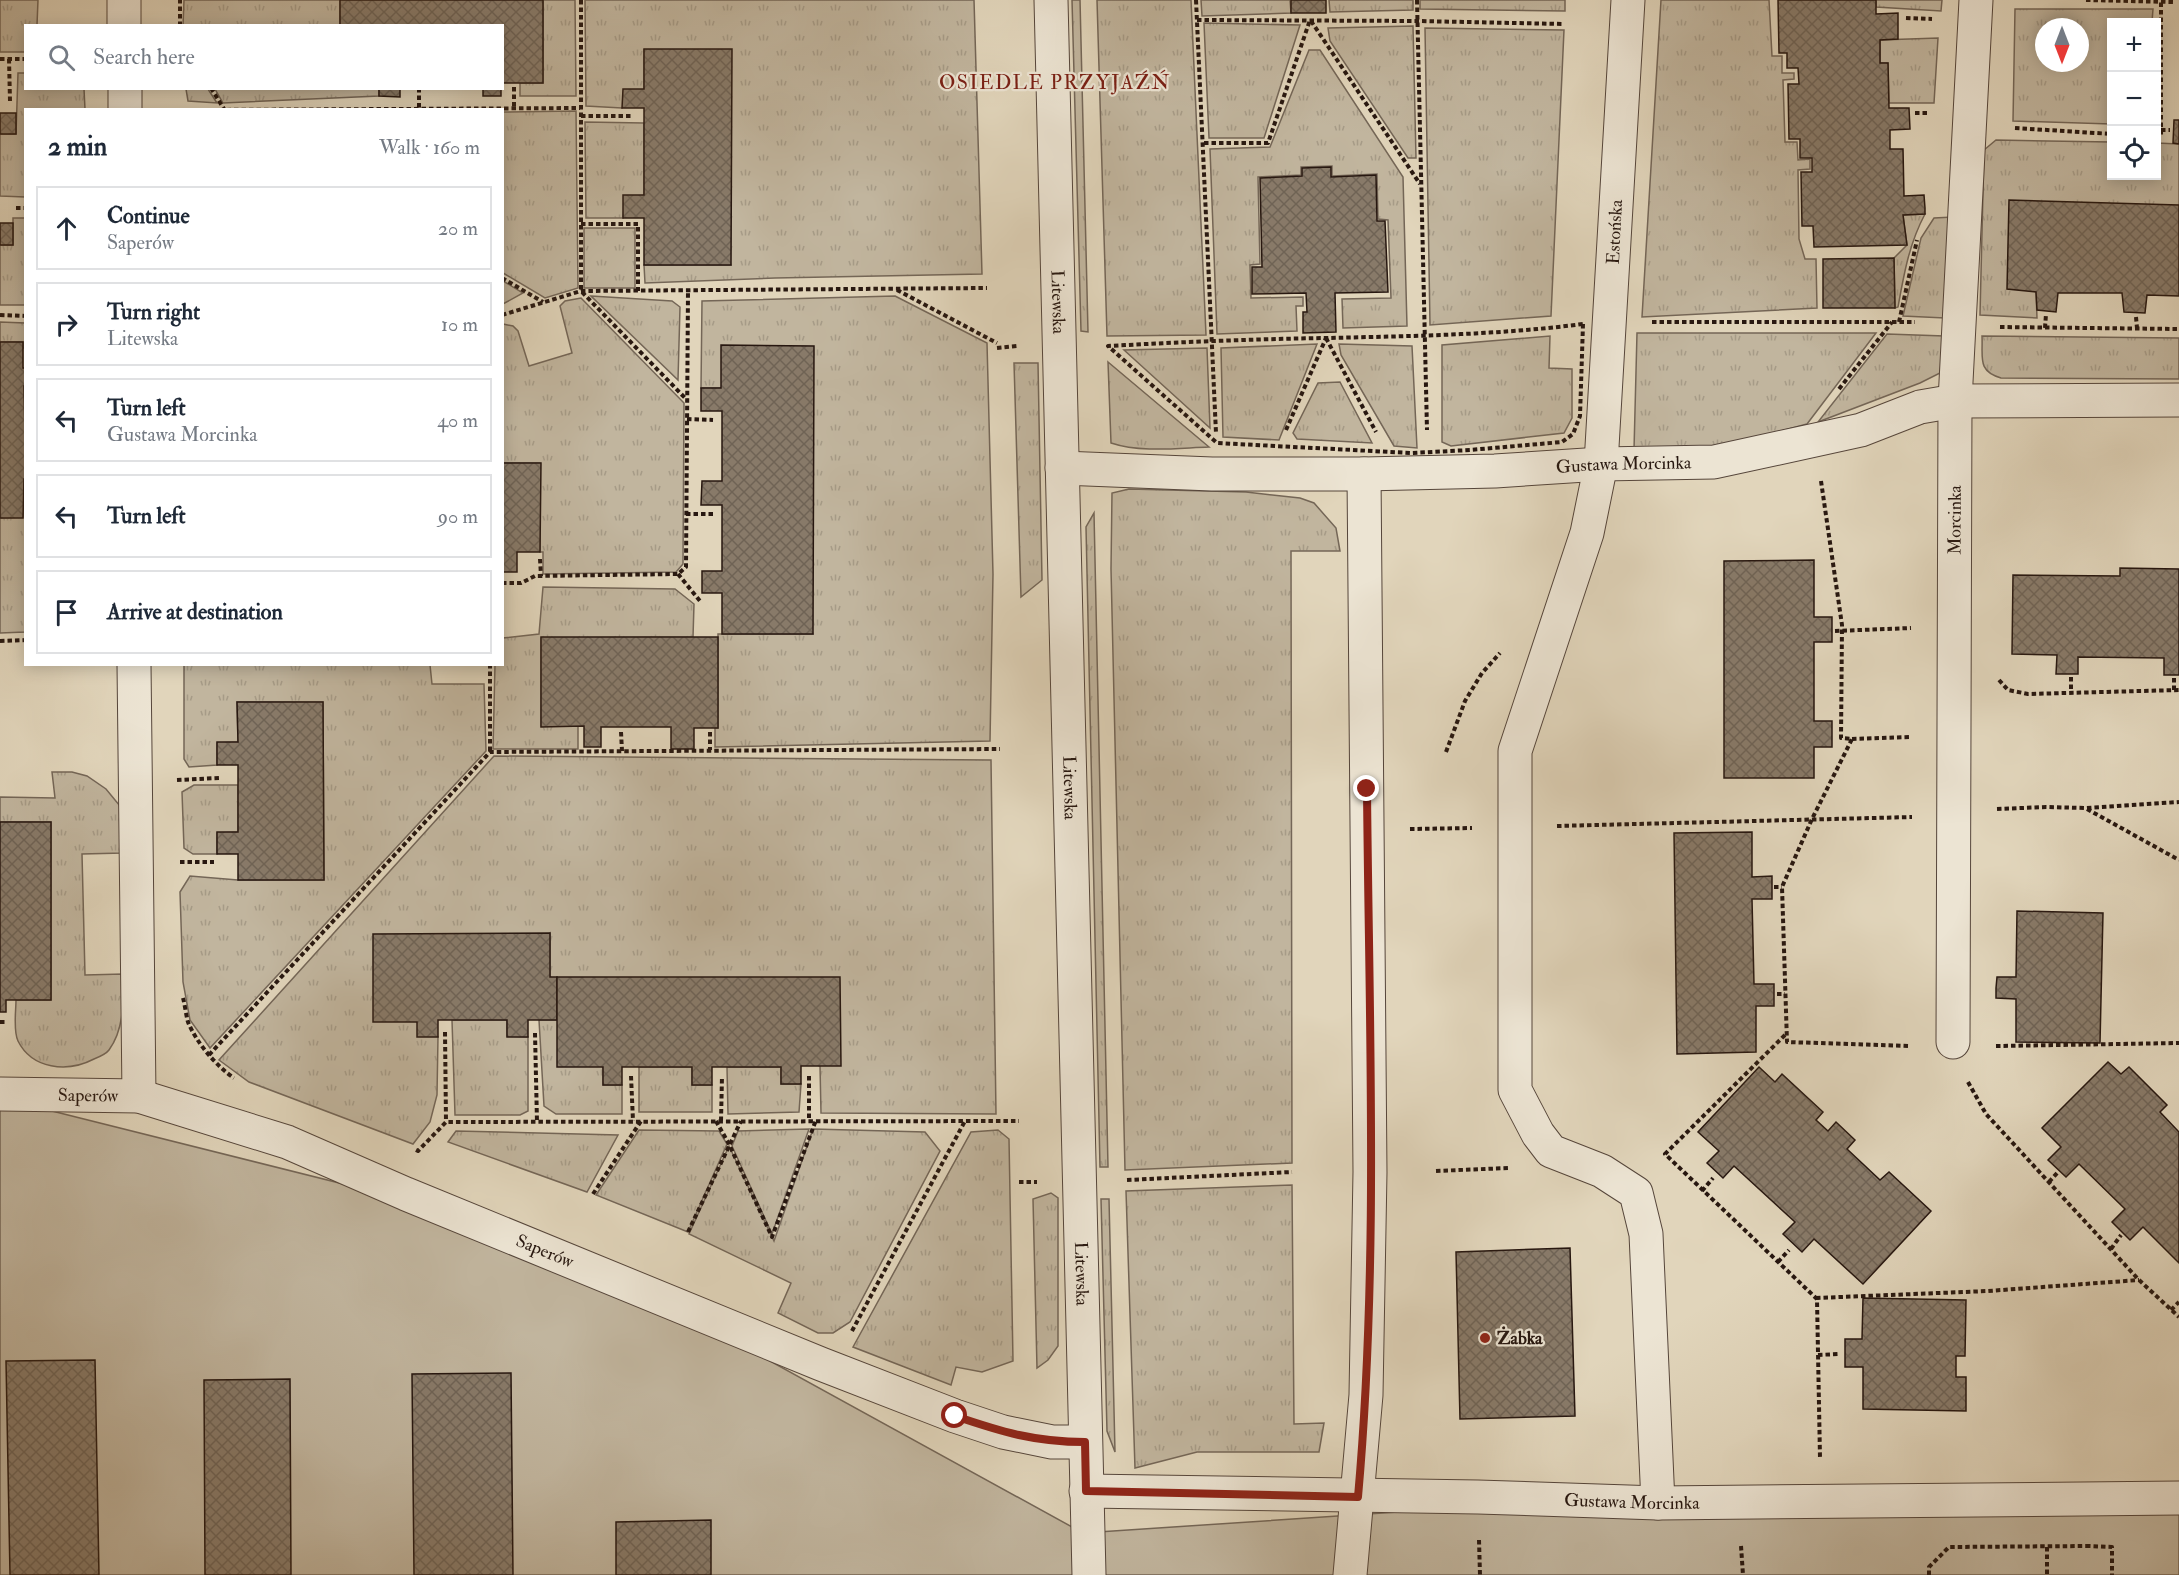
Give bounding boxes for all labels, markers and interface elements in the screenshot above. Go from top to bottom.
north arrow [2035,18,2089,72]
map controls [2107,18,2161,180]
button: + [2107,18,2161,72]
search box [24,24,504,90]
icon: search [45,41,78,74]
text: Search here [93,43,195,71]
district label: OSIEDLE PRZYJAŹŃ [939,69,1171,95]
button: − [2107,72,2161,126]
button: locate [2107,126,2161,180]
text: 2 min [48,131,107,163]
text: Walk · 160 m [379,135,480,160]
street label: Estońska [1602,198,1628,265]
text: Continue [107,202,190,230]
icon: ahead [50,212,83,245]
text: 20 m [438,216,478,241]
text: Saperów [107,230,174,255]
street label: Litewska [1046,270,1071,335]
text: Turn right [107,298,200,326]
icon: right [50,308,83,341]
text: 10 m [441,312,478,337]
text: Litewska [107,326,178,351]
text: Turn left [107,394,186,422]
icon: left [50,404,83,437]
text: 40 m [437,408,478,433]
text: Gustawa Morcinka [107,422,258,447]
street label: Gustawa Morcinka [1555,451,1692,478]
street label: Morcinka [1943,485,1966,555]
icon: left [50,500,83,533]
text: Turn left [107,502,186,530]
text: 90 m [438,504,478,529]
icon: arrive [50,596,83,629]
text: Arrive at destination [107,598,283,626]
street label: Litewska [1058,755,1082,821]
route end [1353,775,1379,801]
street label: Saperów [58,1083,119,1107]
street label: Saperów [513,1229,578,1273]
street label: Litewska [1069,1241,1094,1307]
place label: Żabka [1497,1326,1543,1350]
marker: Żabka [1478,1331,1492,1345]
route start [941,1402,967,1428]
street label: Gustawa Morcinka [1564,1488,1700,1515]

